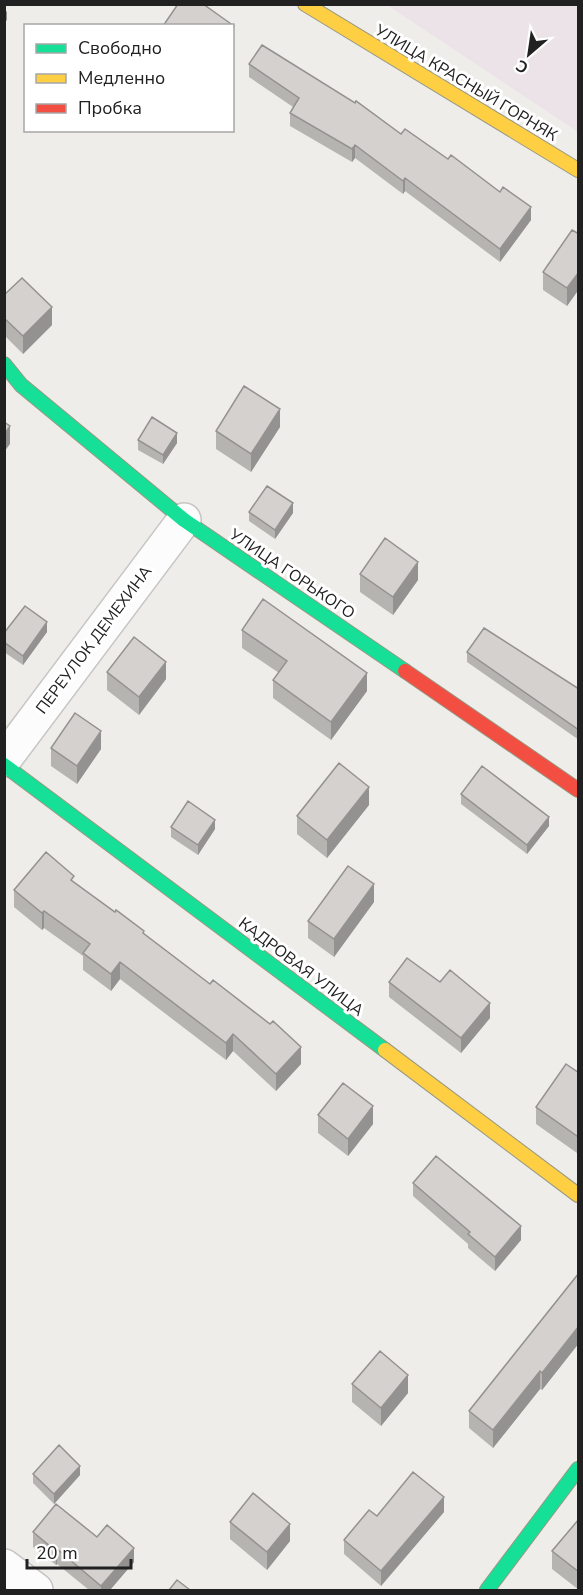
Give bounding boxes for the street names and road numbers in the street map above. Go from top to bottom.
street label: УЛИЦА КРАСНЫЙ ГОРНЯК [371,21,561,145]
street label: УЛИЦА ГОРЬКОГО [224,523,359,624]
street label: ПЕРЕУЛОК ДЕМЕХИНА [31,561,157,719]
street label: КАДРОВАЯ УЛИЦА [234,913,368,1022]

